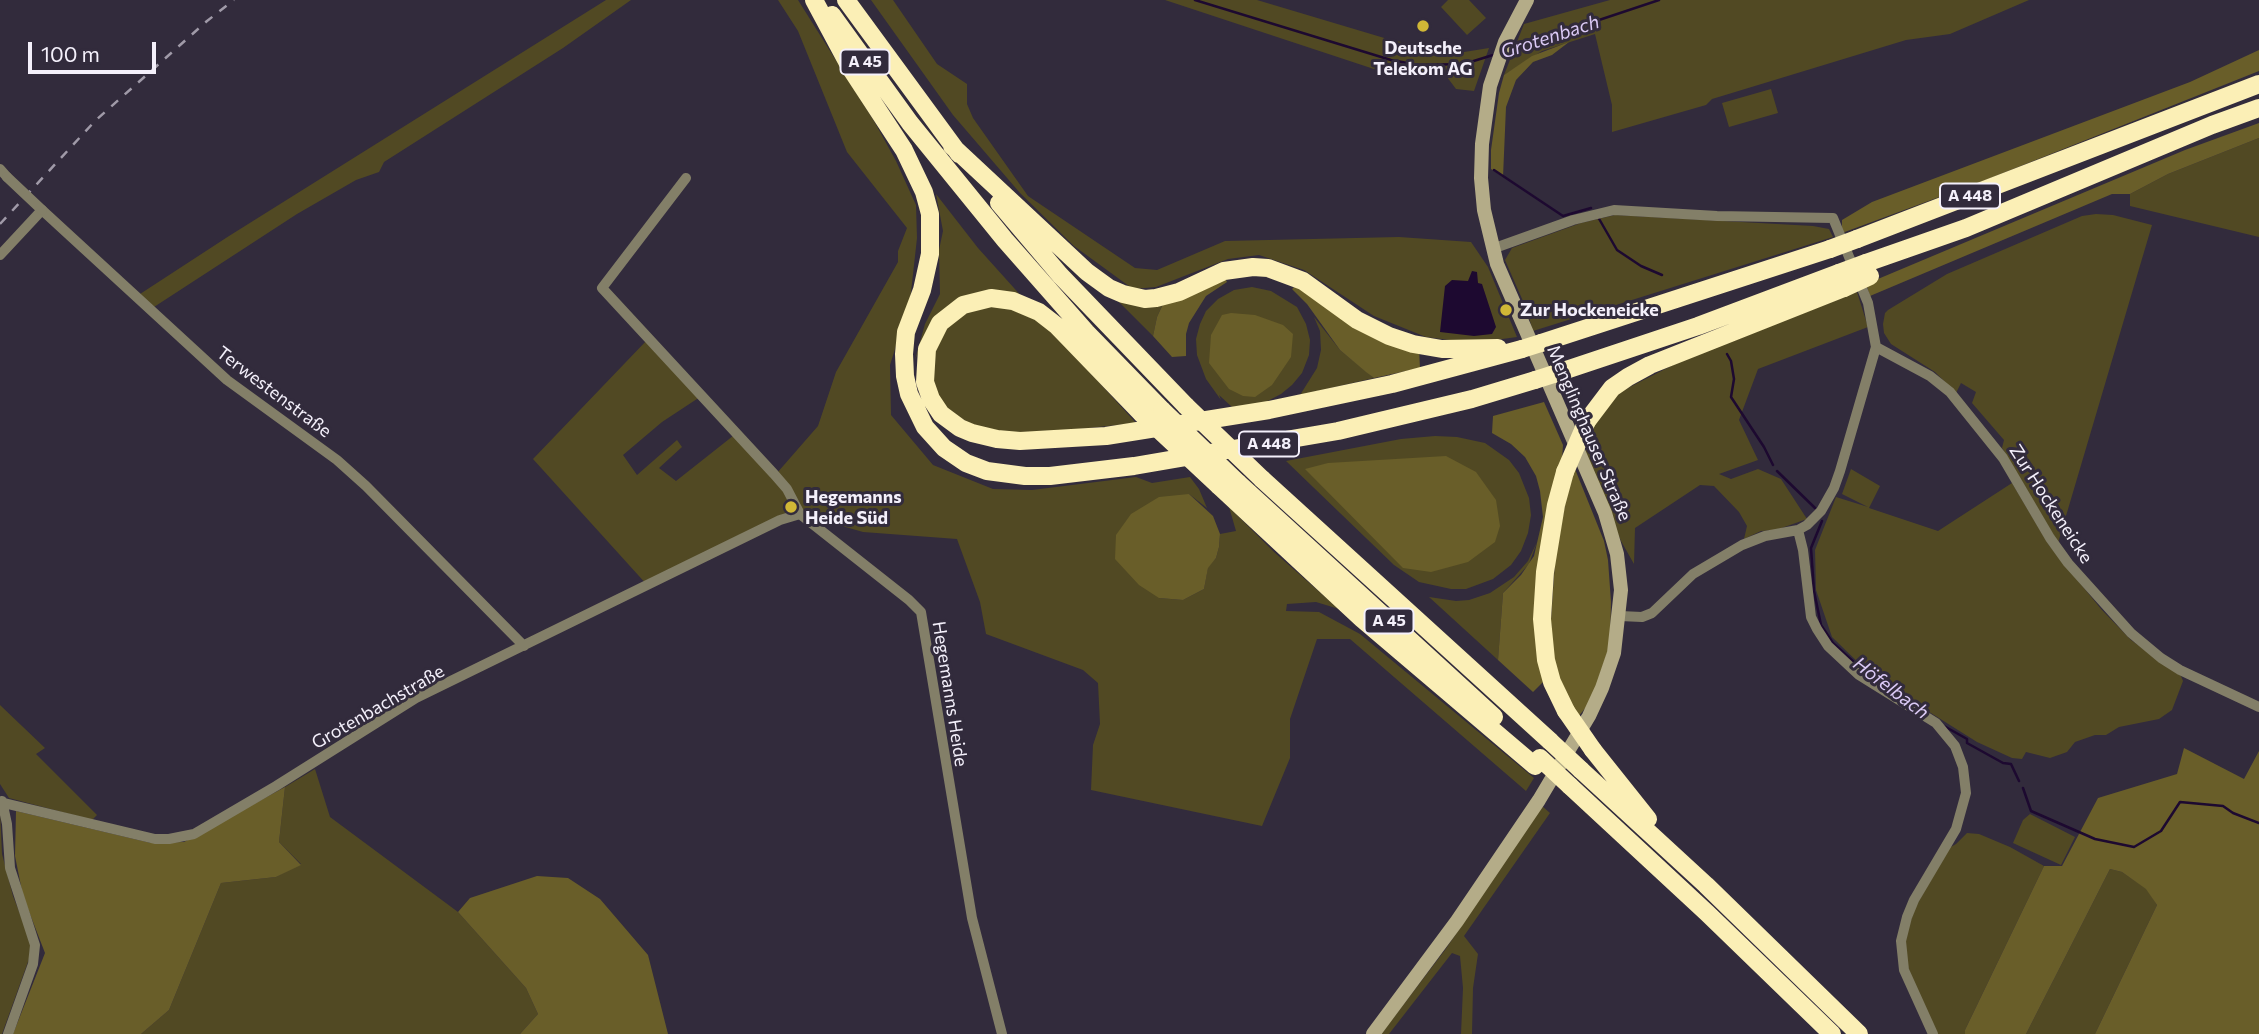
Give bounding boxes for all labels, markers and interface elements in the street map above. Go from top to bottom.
water label: Grotenbach [1498,10,1602,64]
marker: Deutsche Telekom AG [1415,18,1431,34]
scale bar [32,28,159,72]
place label: Deutsche Telekom AG [1373,37,1473,80]
text: 100 m [41,41,100,66]
road number: A 45 [840,50,890,74]
road number: A 448 [1940,184,2000,208]
place label: Zur Hockeneicke [1520,299,1659,321]
marker: Zur Hockeneicke [1498,302,1514,318]
street label: Terwestenstraße [212,342,336,442]
street label: Menglinghauser Straße [1542,342,1636,524]
road number: A 448 [1239,432,1299,457]
street label: Zur Hockeneicke [2005,441,2097,567]
place label: Hegemanns Heide Süd [805,486,902,528]
marker: Hegemanns Heide Süd [783,499,799,515]
road number: A 45 [1364,608,1414,634]
street label: Hegemanns Heide [928,620,972,768]
water label: Höfelbach [1849,652,1933,724]
street label: Grotenbachstraße [308,660,448,754]

